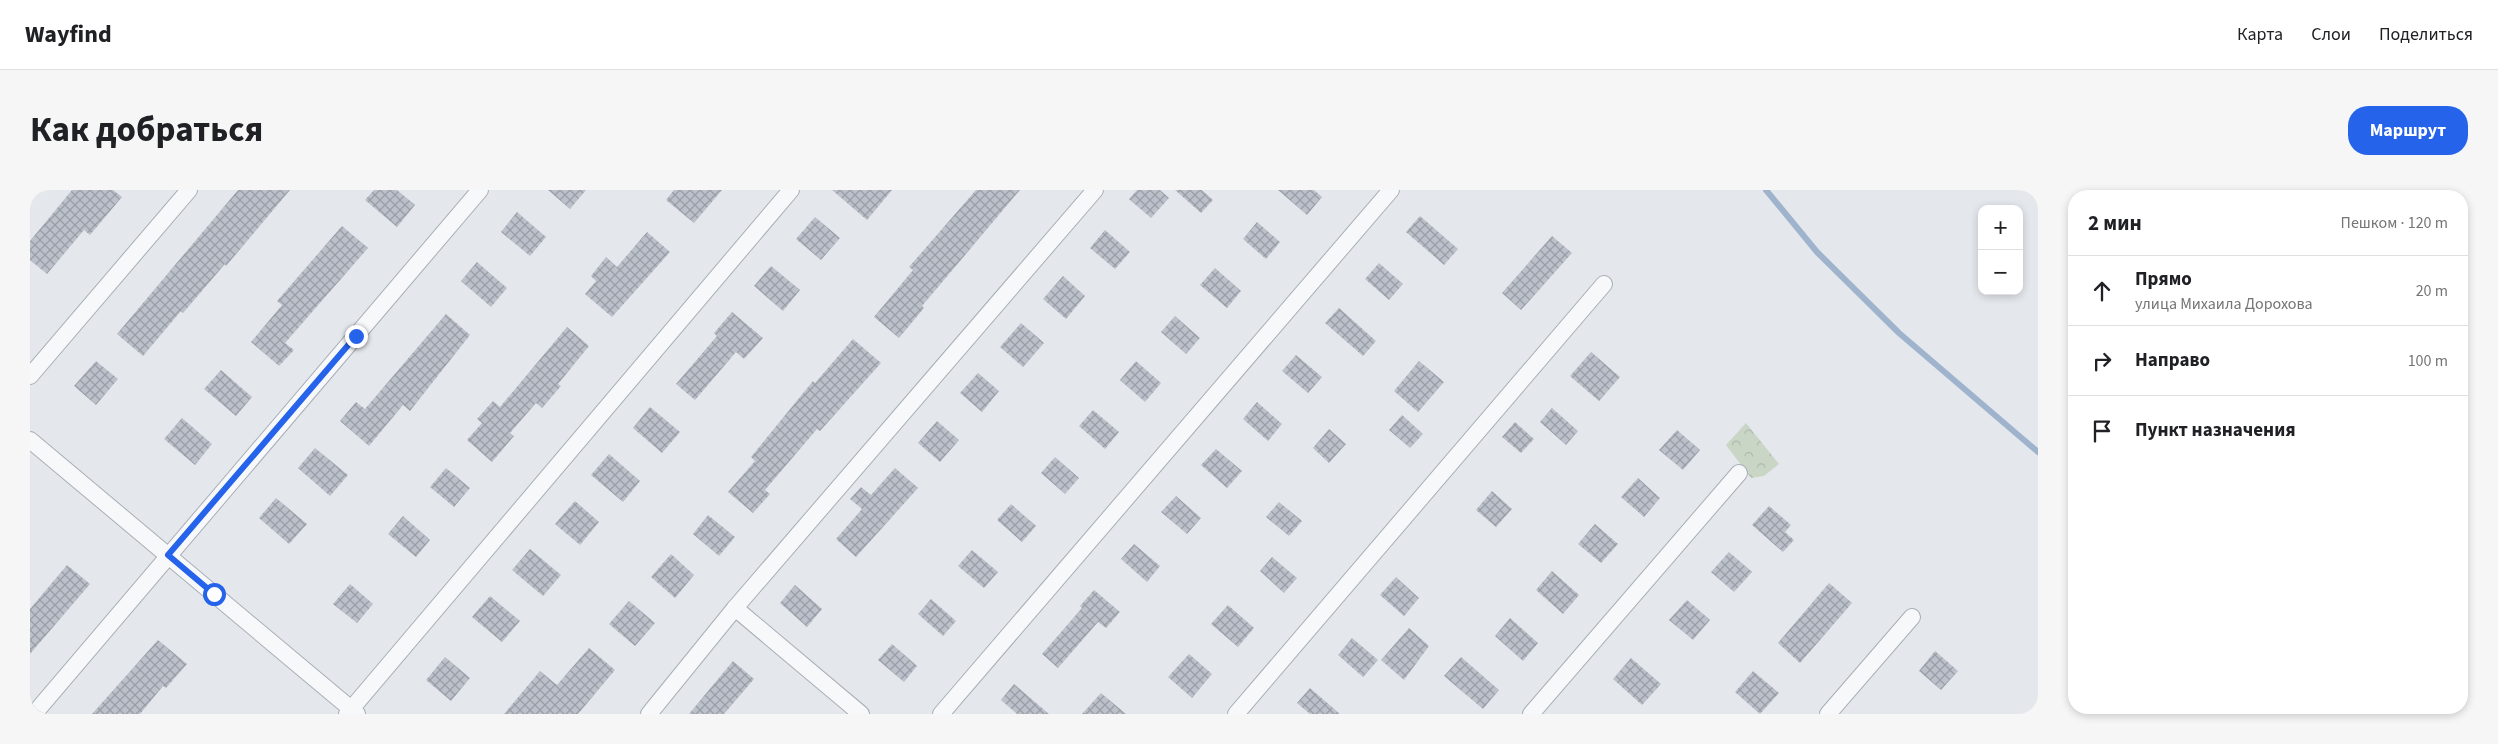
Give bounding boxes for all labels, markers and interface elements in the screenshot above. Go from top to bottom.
text: Wayfind [25,17,112,52]
text: Карта [2237,22,2283,47]
text: Слои [2311,22,2351,47]
text: Поделиться [2379,22,2473,47]
text: Как добраться [30,105,263,155]
button: Маршрут [2348,106,2468,155]
map controls [1978,205,2023,295]
button: + [1978,205,2023,250]
text: 2 мин [2088,208,2142,238]
text: Пешком · 120 m [2341,212,2448,234]
button: − [1978,250,2023,295]
text: Прямо [2135,266,2192,293]
icon: ahead [2088,277,2116,305]
text: 20 m [2416,280,2448,302]
text: улица Михаила Дорохова [2135,293,2313,315]
route end [345,325,368,348]
icon: right [2088,347,2116,375]
text: Направо [2135,347,2210,374]
text: 100 m [2408,350,2448,372]
icon: arrive [2088,417,2116,445]
text: Пункт назначения [2135,417,2296,444]
route start [203,583,226,606]

